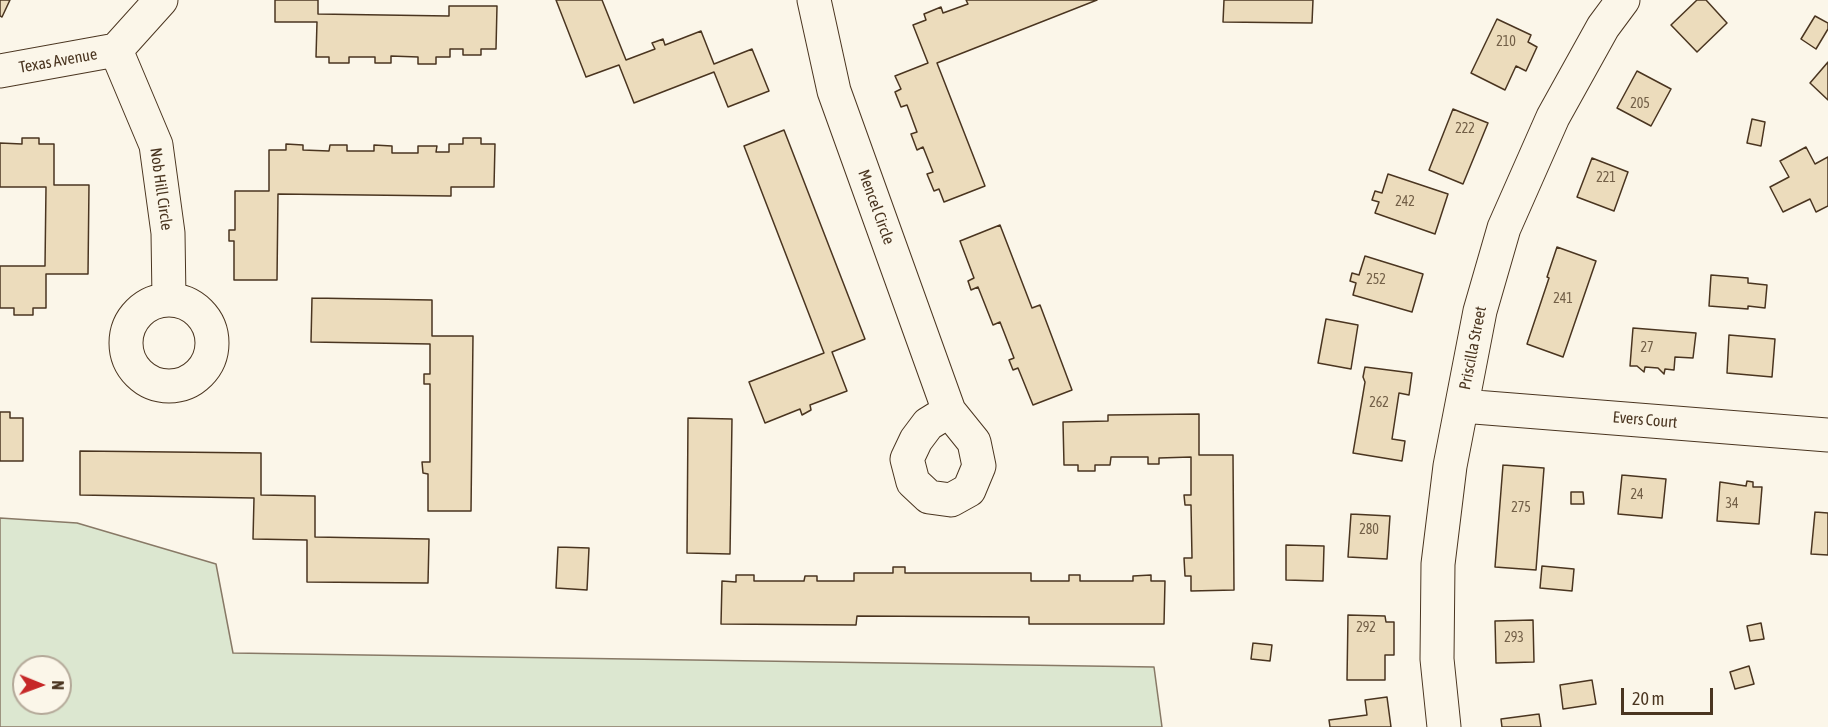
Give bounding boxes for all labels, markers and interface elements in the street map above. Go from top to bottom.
house number: 210 [1496,34,1516,50]
street label: Texas Avenue [17,45,99,77]
house number: 205 [1630,96,1650,112]
house number: 222 [1455,121,1475,137]
street label: Nob Hill Circle [146,146,176,232]
street label: Mencel Circle [854,167,898,247]
house number: 221 [1596,170,1616,186]
house number: 242 [1395,194,1415,210]
house number: 252 [1366,272,1386,288]
house number: 241 [1553,291,1573,307]
street label: Priscilla Street [1455,305,1491,391]
house number: 27 [1640,340,1654,356]
house number: 262 [1369,395,1389,411]
street label: Evers Court [1612,408,1678,432]
house number: 24 [1630,487,1644,503]
house number: 34 [1725,496,1739,512]
house number: 275 [1511,500,1531,516]
house number: 280 [1359,522,1379,538]
house number: 292 [1356,620,1376,636]
house number: 293 [1504,630,1524,646]
north arrow [12,655,72,715]
scale bar [1624,676,1716,714]
text: N [49,680,67,690]
text: 20 m [1632,688,1664,709]

